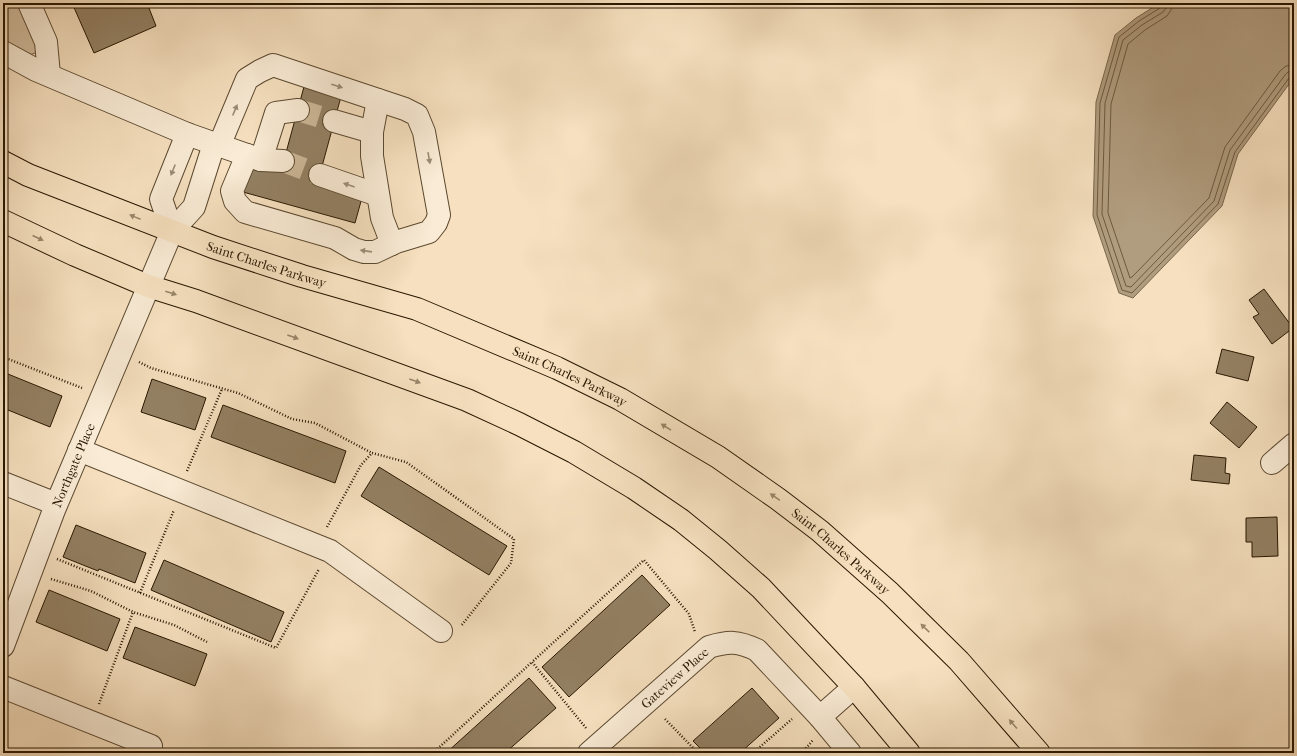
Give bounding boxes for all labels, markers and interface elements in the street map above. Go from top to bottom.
one-way arrow [332,84,344,90]
one-way arrow [232,103,238,115]
one-way arrow [426,152,432,165]
one-way arrow [170,164,176,175]
one-way arrow [342,182,354,188]
one-way arrow [129,213,141,219]
one-way arrow [32,235,44,241]
street label: Saint Charles Parkway [204,238,329,291]
one-way arrow [360,248,372,254]
one-way arrow [165,290,177,296]
one-way arrow [288,334,300,340]
street label: Saint Charles Parkway [510,343,631,410]
one-way arrow [410,379,422,385]
street label: Northgate Place [49,420,98,510]
one-way arrow [660,423,672,430]
one-way arrow [770,493,780,501]
street label: Saint Charles Parkway [789,505,894,598]
one-way arrow [920,623,930,633]
street label: Gateview Place [638,644,712,712]
one-way arrow [1009,718,1018,729]

